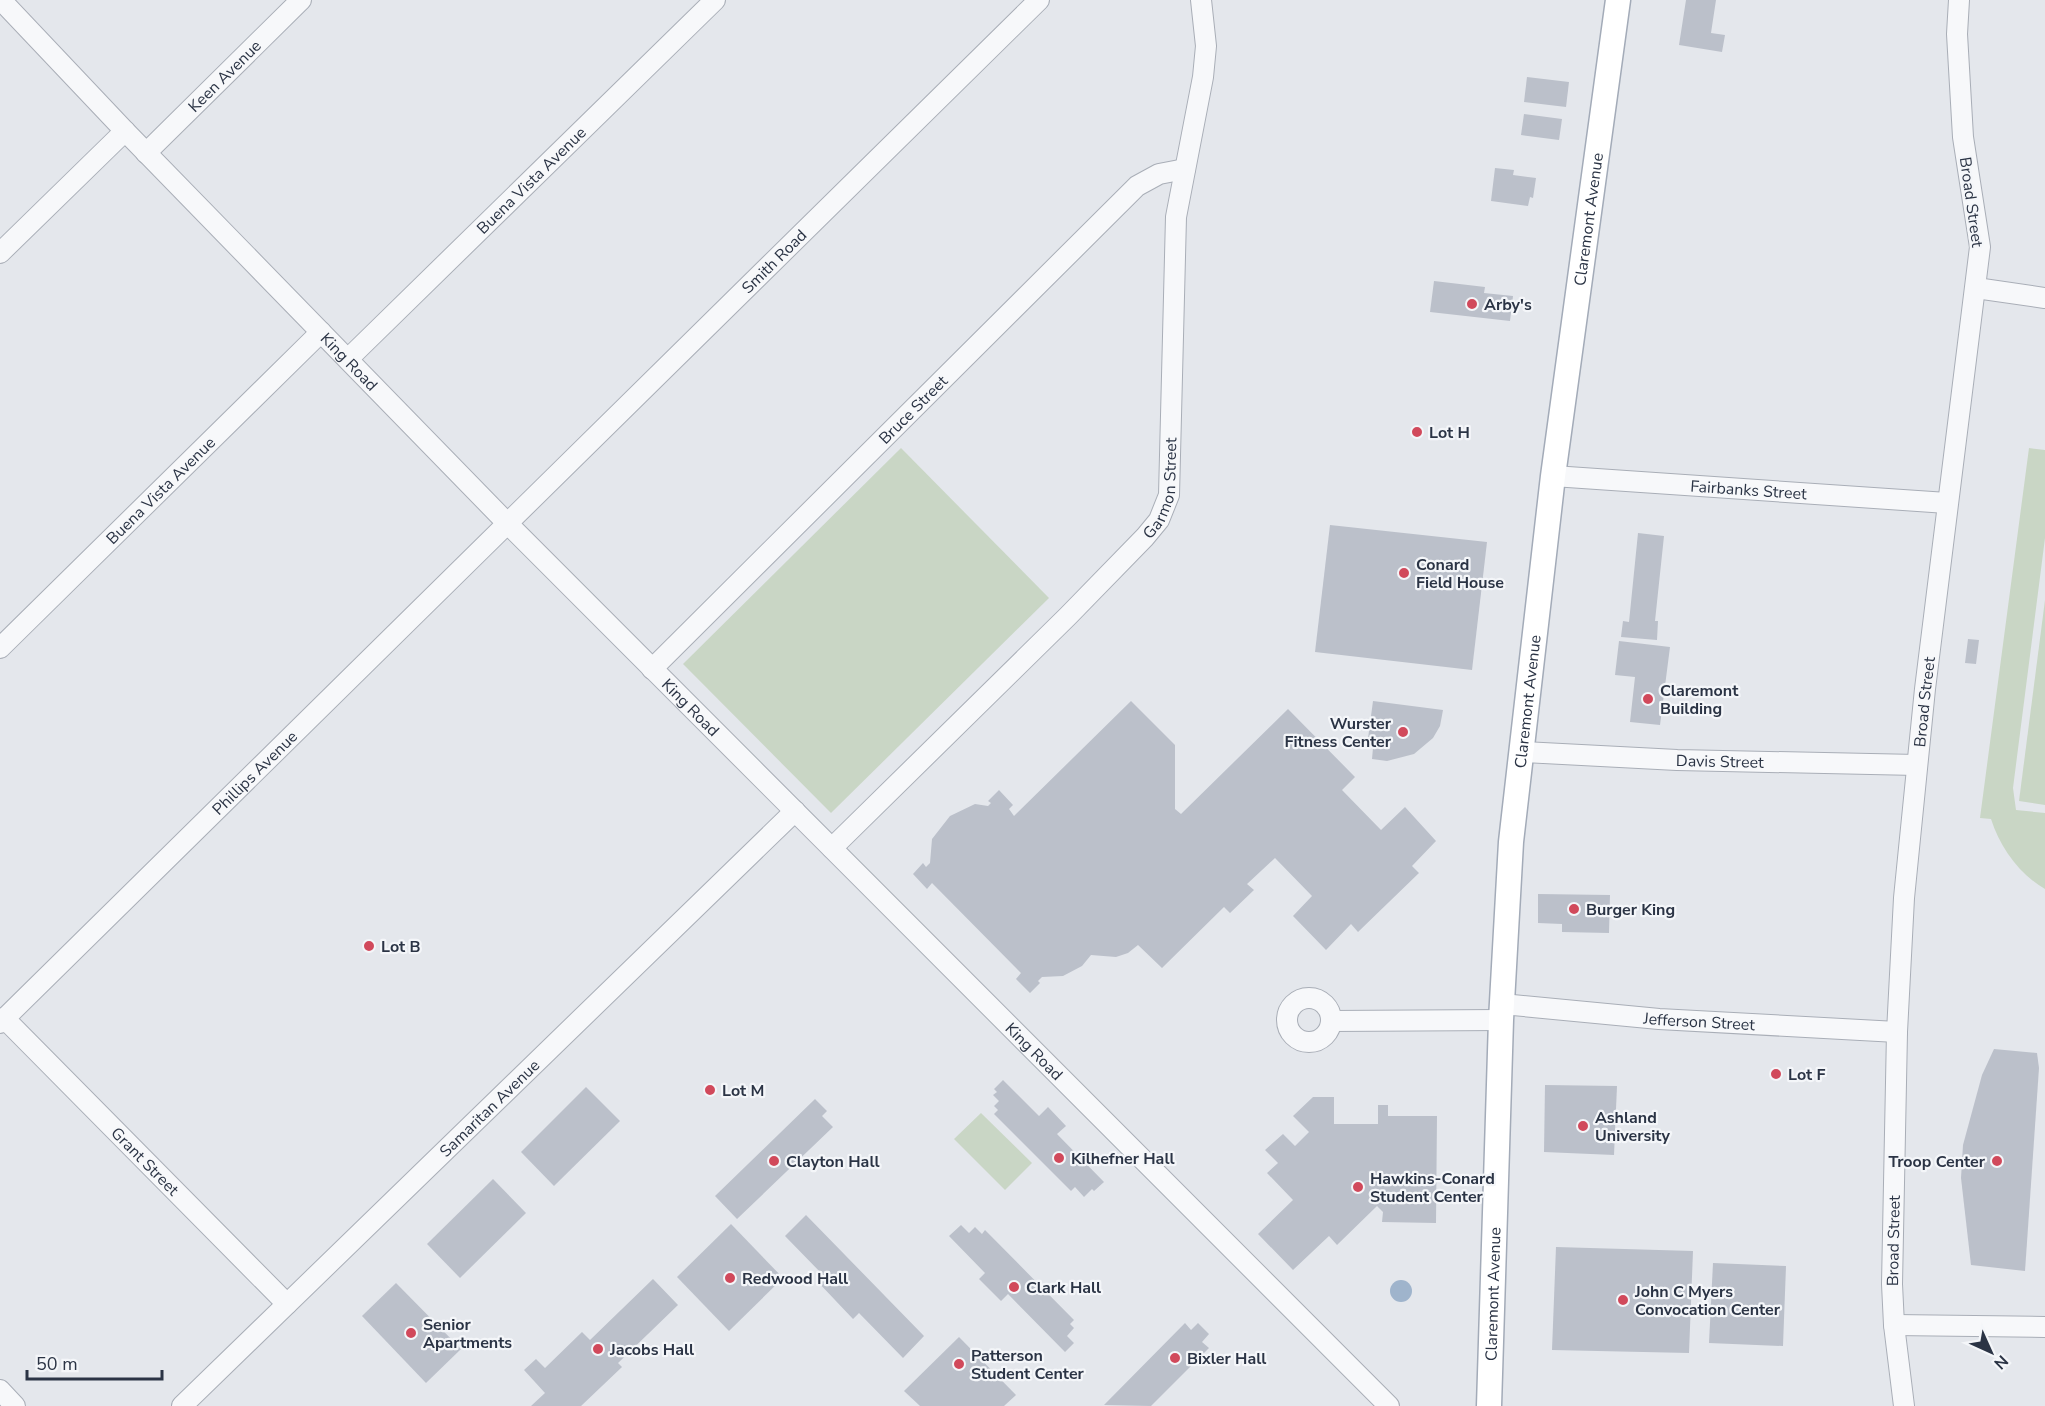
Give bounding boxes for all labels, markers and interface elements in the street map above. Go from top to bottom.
street label: Keen Avenue [184,35,266,117]
street label: Buena Vista Avenue [472,122,591,239]
street label: Claremont Avenue [1569,151,1609,287]
street label: Broad Street [1954,156,1988,249]
street label: Smith Road [737,225,812,299]
place label: Arby's [1484,294,1532,316]
marker: Arby's [1465,297,1479,311]
street label: King Road [315,328,382,396]
street label: Bruce Street [874,371,953,449]
place label: Lot H [1429,422,1470,444]
marker: Lot H [1410,425,1424,439]
street label: Buena Vista Avenue [102,432,220,550]
street label: Garmon Street [1138,437,1182,544]
street label: Fairbanks Street [1690,475,1808,505]
place label: Conard Field House [1416,554,1504,594]
marker: Conard Field House [1397,566,1411,580]
street label: Claremont Avenue [1510,634,1547,769]
street label: Broad Street [1909,655,1941,748]
street label: King Road [656,674,724,742]
place label: Claremont Building [1660,680,1739,720]
marker: Claremont Building [1641,692,1655,706]
place label: Wurster Fitness Center [1284,713,1392,753]
marker: Wurster Fitness Center [1396,725,1410,739]
street label: Phillips Avenue [208,726,303,820]
street label: Davis Street [1676,750,1764,774]
place label: Burger King [1586,899,1675,921]
marker: Burger King [1567,902,1581,916]
place label: Lot B [381,936,421,958]
marker: Lot B [362,939,376,953]
street label: Jefferson Street [1641,1007,1756,1036]
street label: King Road [1000,1018,1067,1086]
street label: Samaritan Avenue [435,1055,545,1162]
place label: Lot F [1788,1064,1826,1086]
marker: Lot F [1769,1067,1783,1081]
place label: Lot M [722,1080,764,1102]
marker: Lot M [703,1083,717,1097]
place label: Ashland University [1595,1107,1671,1147]
marker: Ashland University [1576,1119,1590,1133]
street label: Grant Street [106,1122,184,1201]
place label: Kilhefner Hall [1071,1148,1175,1170]
place label: Clayton Hall [786,1151,880,1173]
marker: Kilhefner Hall [1052,1151,1066,1165]
place label: Troop Center [1888,1151,1986,1173]
marker: Clayton Hall [767,1154,781,1168]
marker: Troop Center [1990,1154,2004,1168]
place label: Hawkins-Conard Student Center [1370,1168,1495,1208]
marker: Hawkins-Conard Student Center [1351,1180,1365,1194]
street label: Broad Street [1882,1195,1906,1286]
street label: Claremont Avenue [1480,1227,1507,1361]
place label: Redwood Hall [742,1268,848,1290]
marker: Redwood Hall [723,1271,737,1285]
place label: Clark Hall [1026,1277,1101,1299]
marker: Clark Hall [1007,1280,1021,1294]
place label: John C Myers Convocation Center [1634,1281,1781,1321]
marker: John C Myers Convocation Center [1616,1293,1630,1307]
place label: Senior Apartments [423,1314,512,1354]
north arrow [1961,1322,2021,1382]
marker: Senior Apartments [404,1326,418,1340]
place label: Jacobs Hall [609,1339,694,1361]
marker: Jacobs Hall [591,1342,605,1356]
scale bar [27,1343,162,1381]
place label: Patterson Student Center [971,1345,1085,1385]
place label: Bixler Hall [1187,1348,1266,1370]
text: N [1989,1350,2013,1374]
marker: Bixler Hall [1168,1351,1182,1365]
text: 50 m [36,1352,78,1376]
marker: Patterson Student Center [952,1357,966,1371]

